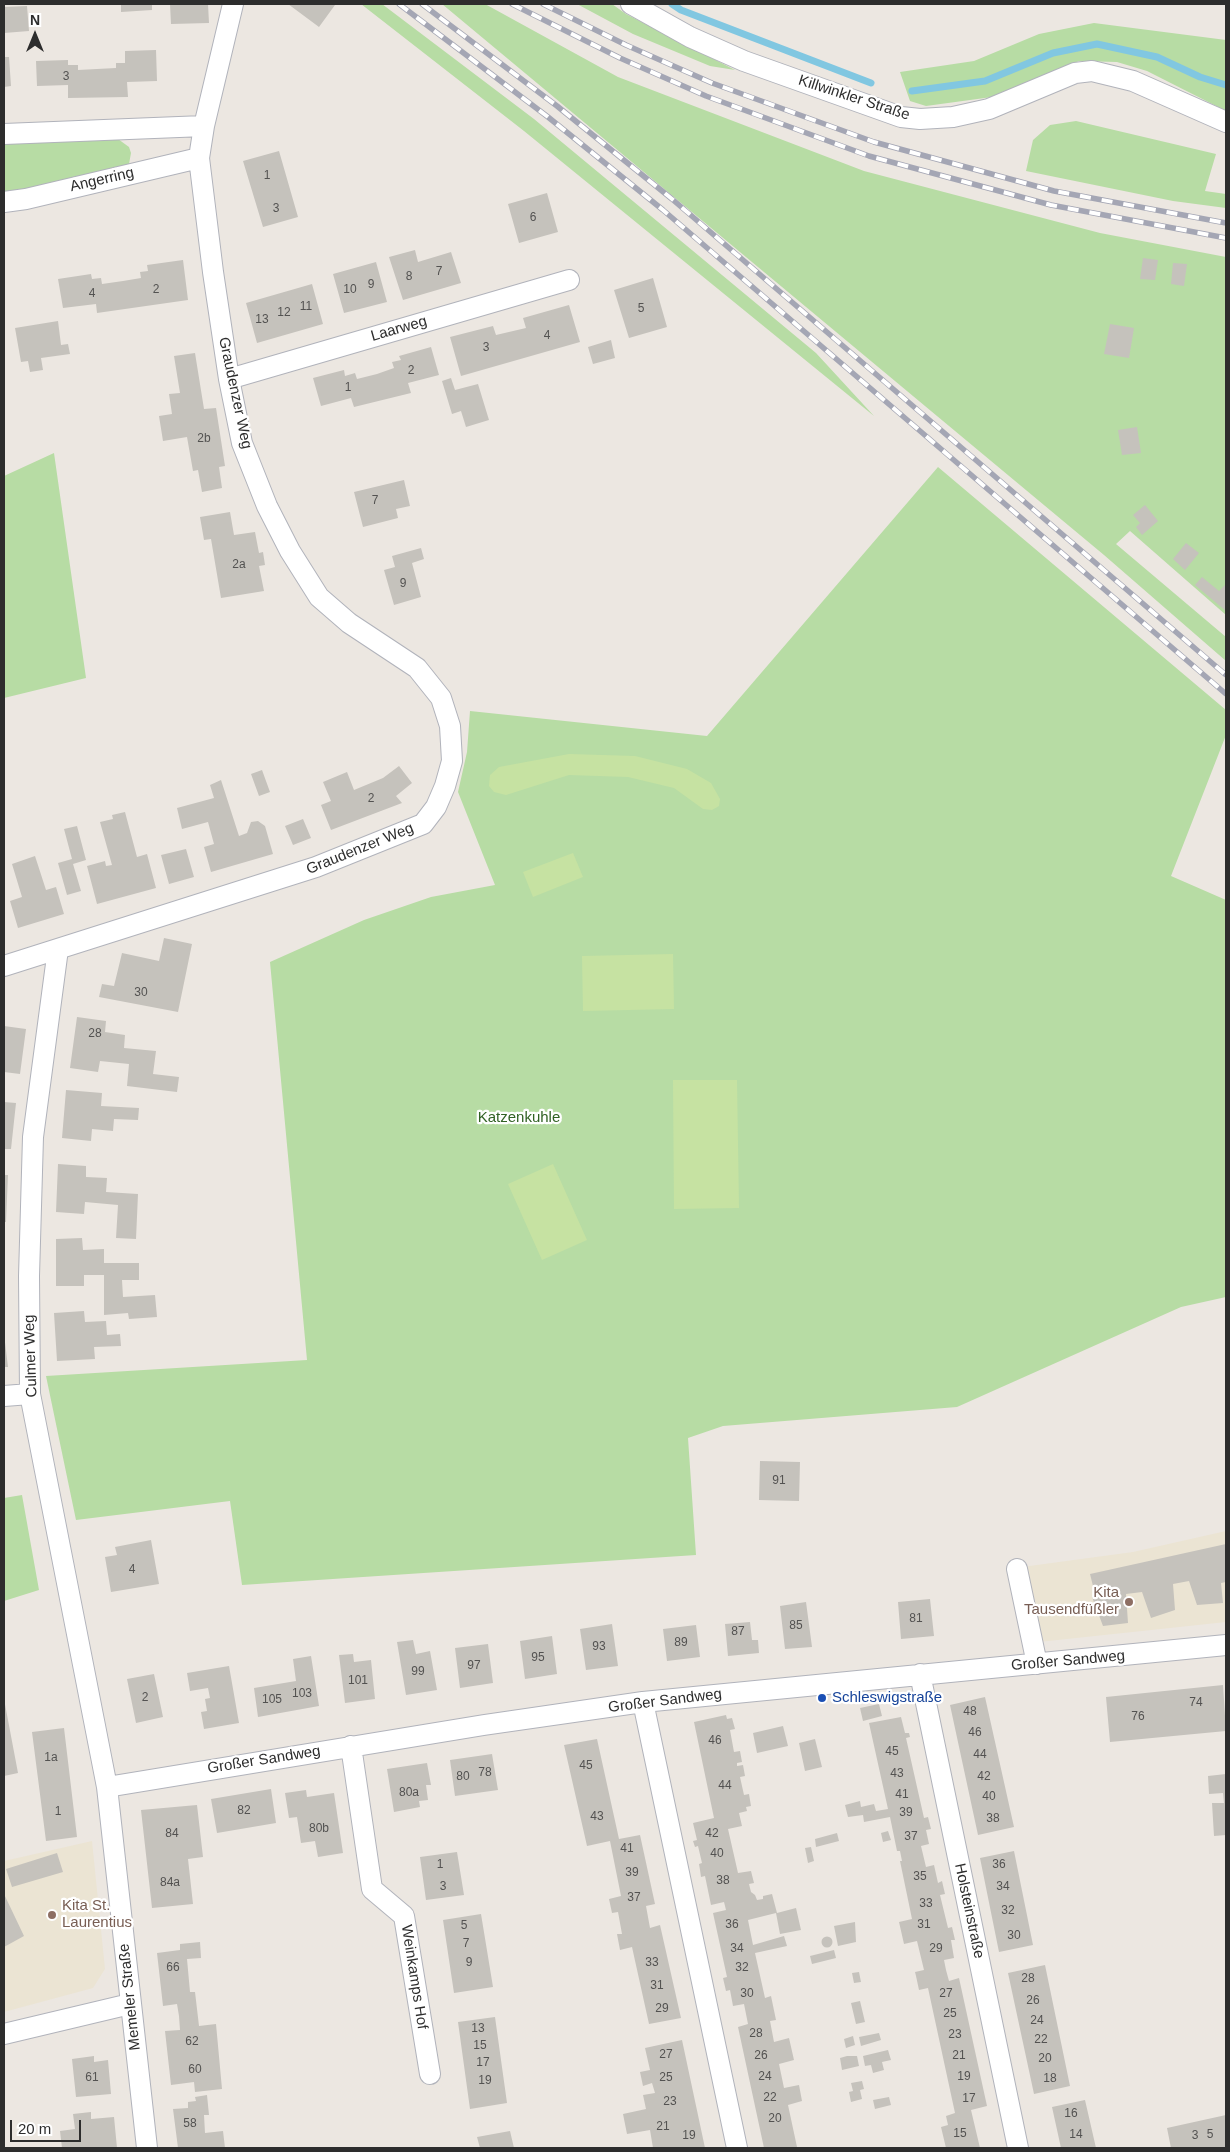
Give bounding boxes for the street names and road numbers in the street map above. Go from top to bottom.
street label: Killwinkler Straße [796,72,912,124]
street label: Angerring [68,164,136,196]
street label: Laarweg [369,312,429,346]
street label: Graudenzer Weg [214,335,256,451]
street label: Graudenzer Weg [304,819,416,879]
street label: Culmer Weg [21,1314,41,1398]
street label: Großer Sandweg [1010,1647,1126,1675]
street label: Großer Sandweg [607,1685,723,1717]
street label: Großer Sandweg [206,1742,322,1778]
street label: Holsteinstraße [950,1862,988,1960]
street label: Weinkamps Hof [397,1923,431,2031]
street label: Memeler Straße [115,1943,145,2051]

